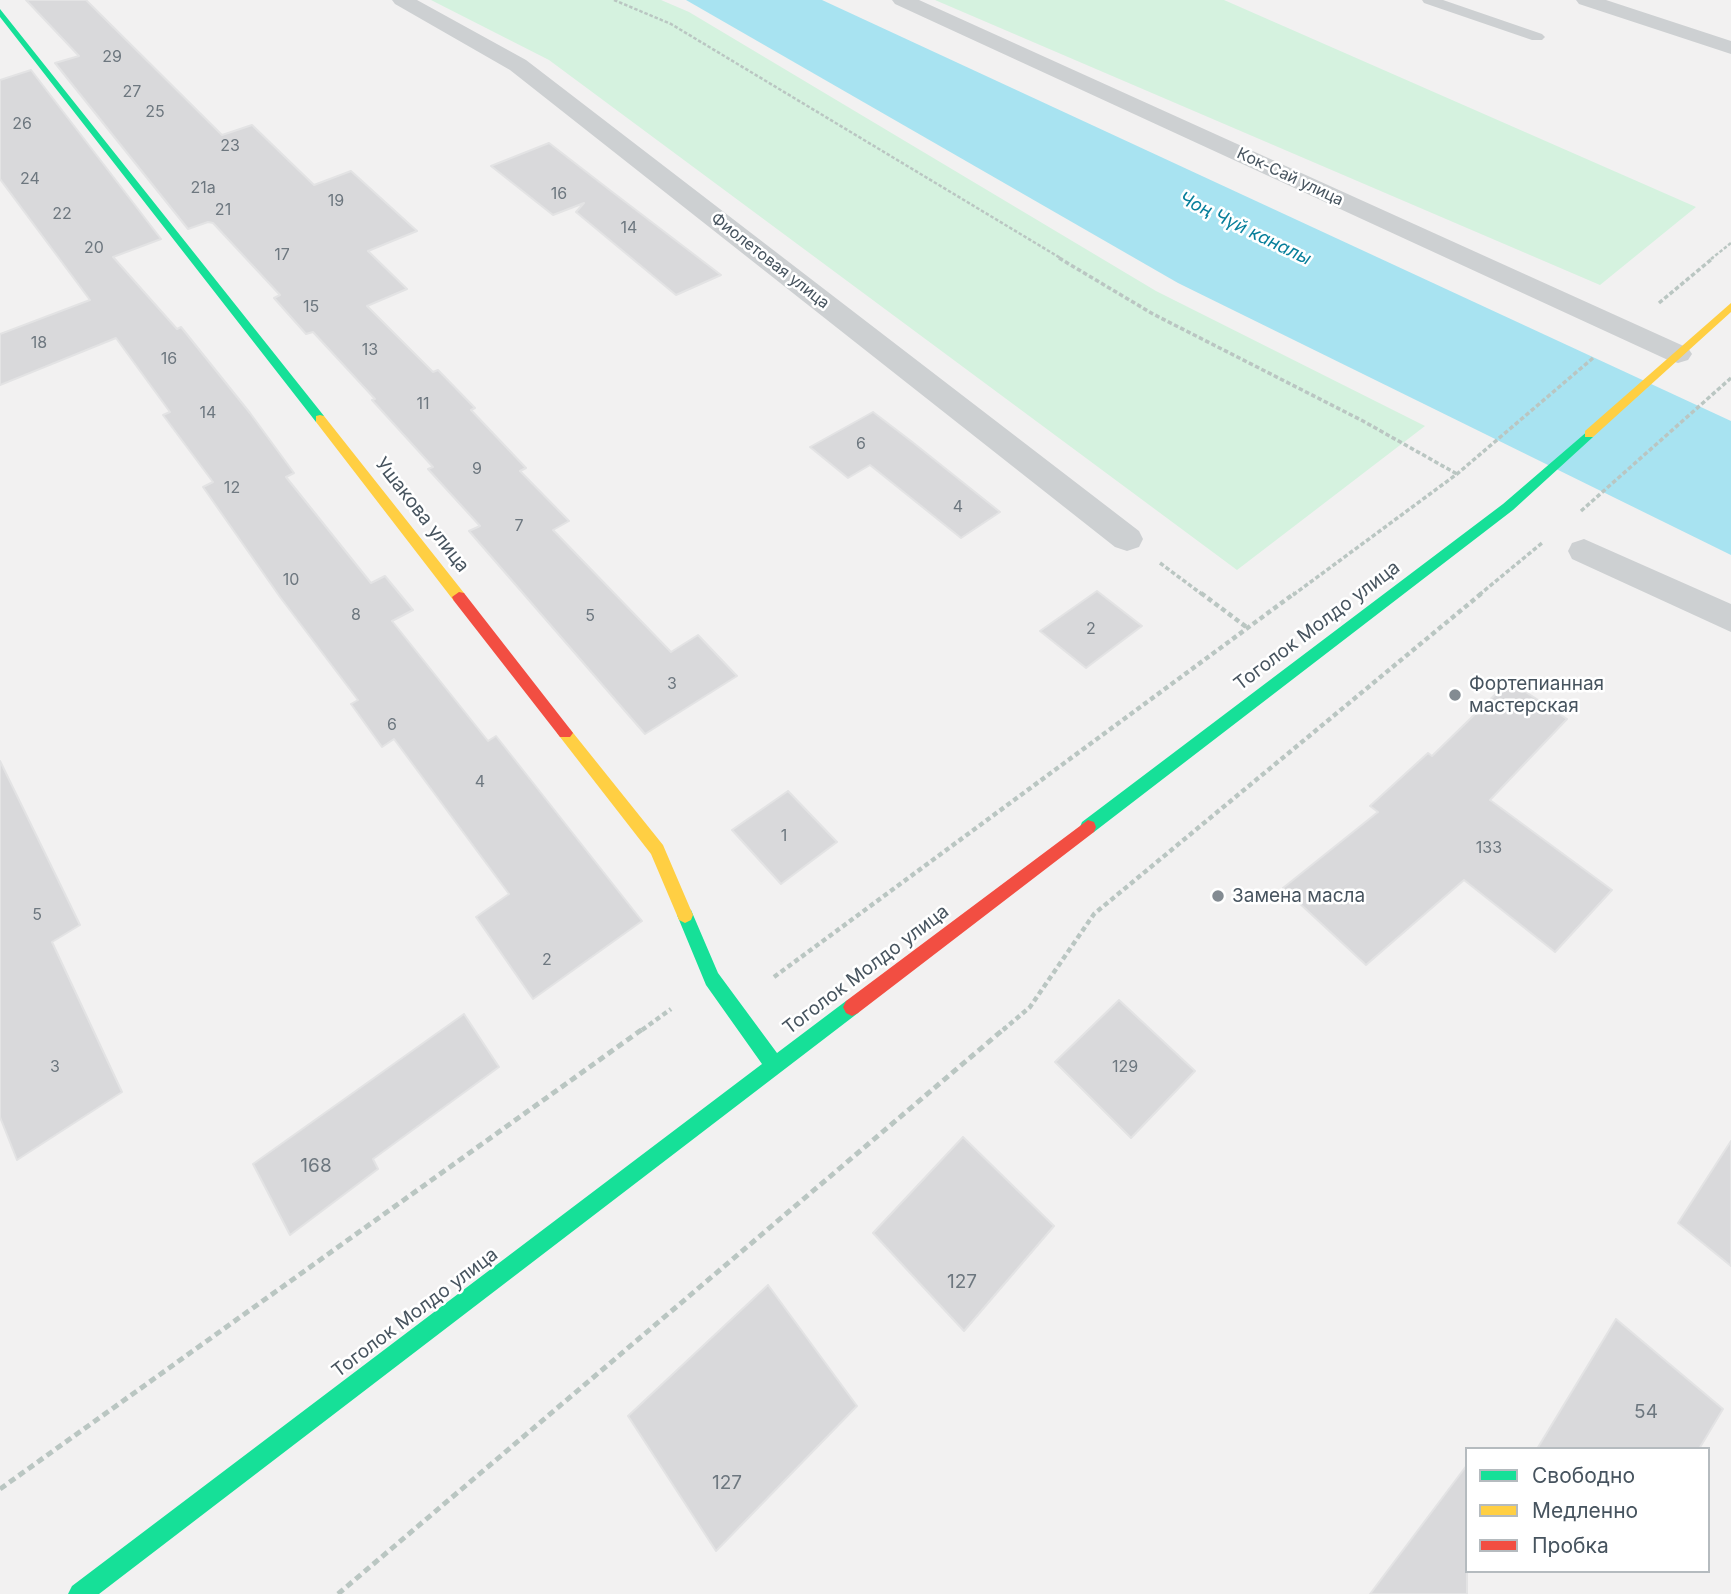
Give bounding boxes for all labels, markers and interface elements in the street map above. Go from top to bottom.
house number: 29 [102,47,122,67]
house number: 27 [123,82,141,102]
house number: 25 [145,102,165,122]
house number: 26 [12,114,32,134]
house number: 23 [220,136,240,156]
street label: Кок-Сай улица [1234,144,1346,210]
house number: 24 [20,169,40,189]
house number: 21а [190,178,216,198]
house number: 16 [551,184,567,204]
water label: Чоң Чүй каналы [1176,188,1314,270]
house number: 19 [328,191,344,211]
house number: 21 [215,200,231,220]
house number: 22 [52,204,72,224]
street label: Фиолетовая улица [707,209,833,313]
house number: 14 [621,218,637,238]
house number: 20 [84,238,104,258]
house number: 17 [274,245,290,265]
house number: 15 [303,297,319,317]
house number: 18 [31,333,47,353]
house number: 13 [362,340,378,360]
house number: 16 [161,349,177,369]
house number: 11 [416,394,430,414]
house number: 14 [200,403,216,423]
house number: 6 [856,434,866,454]
street label: Ушакова улица [370,453,474,577]
house number: 9 [472,459,482,479]
house number: 12 [224,478,240,498]
house number: 4 [953,497,963,517]
house number: 7 [514,516,524,536]
street label: Тоголок Молдо улица [1230,556,1404,696]
house number: 10 [283,570,299,590]
house number: 8 [351,605,361,625]
house number: 5 [585,606,595,626]
house number: 2 [1086,619,1096,639]
place label: Фортепианная мастерская [1469,673,1604,717]
house number: 3 [667,674,677,694]
marker: Фортепианная мастерская [1447,687,1463,703]
house number: 6 [387,715,397,735]
house number: 4 [475,772,485,792]
house number: 1 [781,826,787,846]
house number: 133 [1476,838,1502,858]
place label: Замена масла [1232,885,1365,907]
marker: Замена масла [1210,888,1226,904]
street label: Тоголок Молдо улица [779,900,953,1040]
house number: 5 [32,905,42,925]
house number: 2 [542,950,552,970]
house number: 3 [50,1057,60,1077]
house number: 129 [1112,1057,1138,1077]
house number: 168 [300,1155,332,1177]
street label: Тоголок Молдо улица [328,1243,502,1383]
house number: 127 [947,1271,977,1293]
house number: 54 [1634,1401,1658,1423]
legend [1465,1447,1710,1573]
text: Свободно [1532,1463,1635,1488]
house number: 127 [712,1472,742,1494]
text: Медленно [1532,1498,1638,1523]
text: Пробка [1532,1533,1609,1558]

